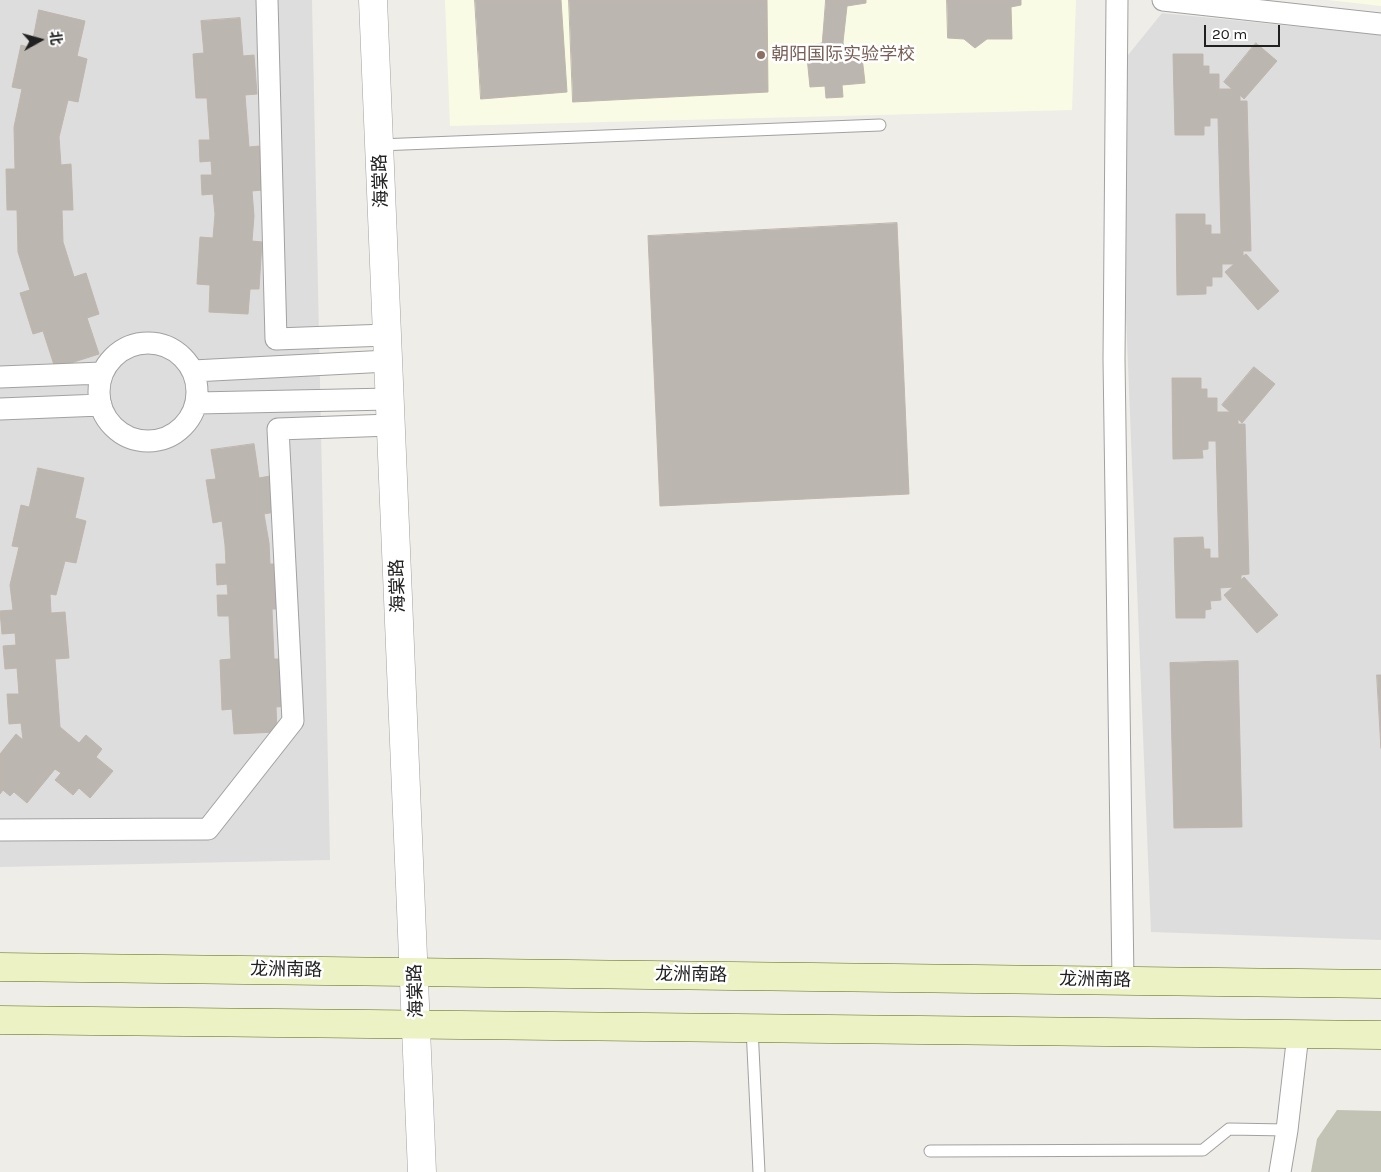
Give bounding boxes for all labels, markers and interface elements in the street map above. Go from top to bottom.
north arrow [15,15,65,65]
scale bar [1206,15,1282,47]
text: 20 m [1212,25,1247,43]
text: 北 [46,30,65,46]
place label: 朝阳国际实验学校 [771,44,915,66]
marker: 朝阳国际实验学校 [755,49,767,61]
street label: 海棠路 [369,154,393,208]
street label: 海棠路 [386,559,410,613]
street label: 龙洲南路 [250,959,322,981]
street label: 海棠路 [404,964,428,1018]
street label: 龙洲南路 [655,964,727,986]
street label: 龙洲南路 [1059,969,1131,991]

